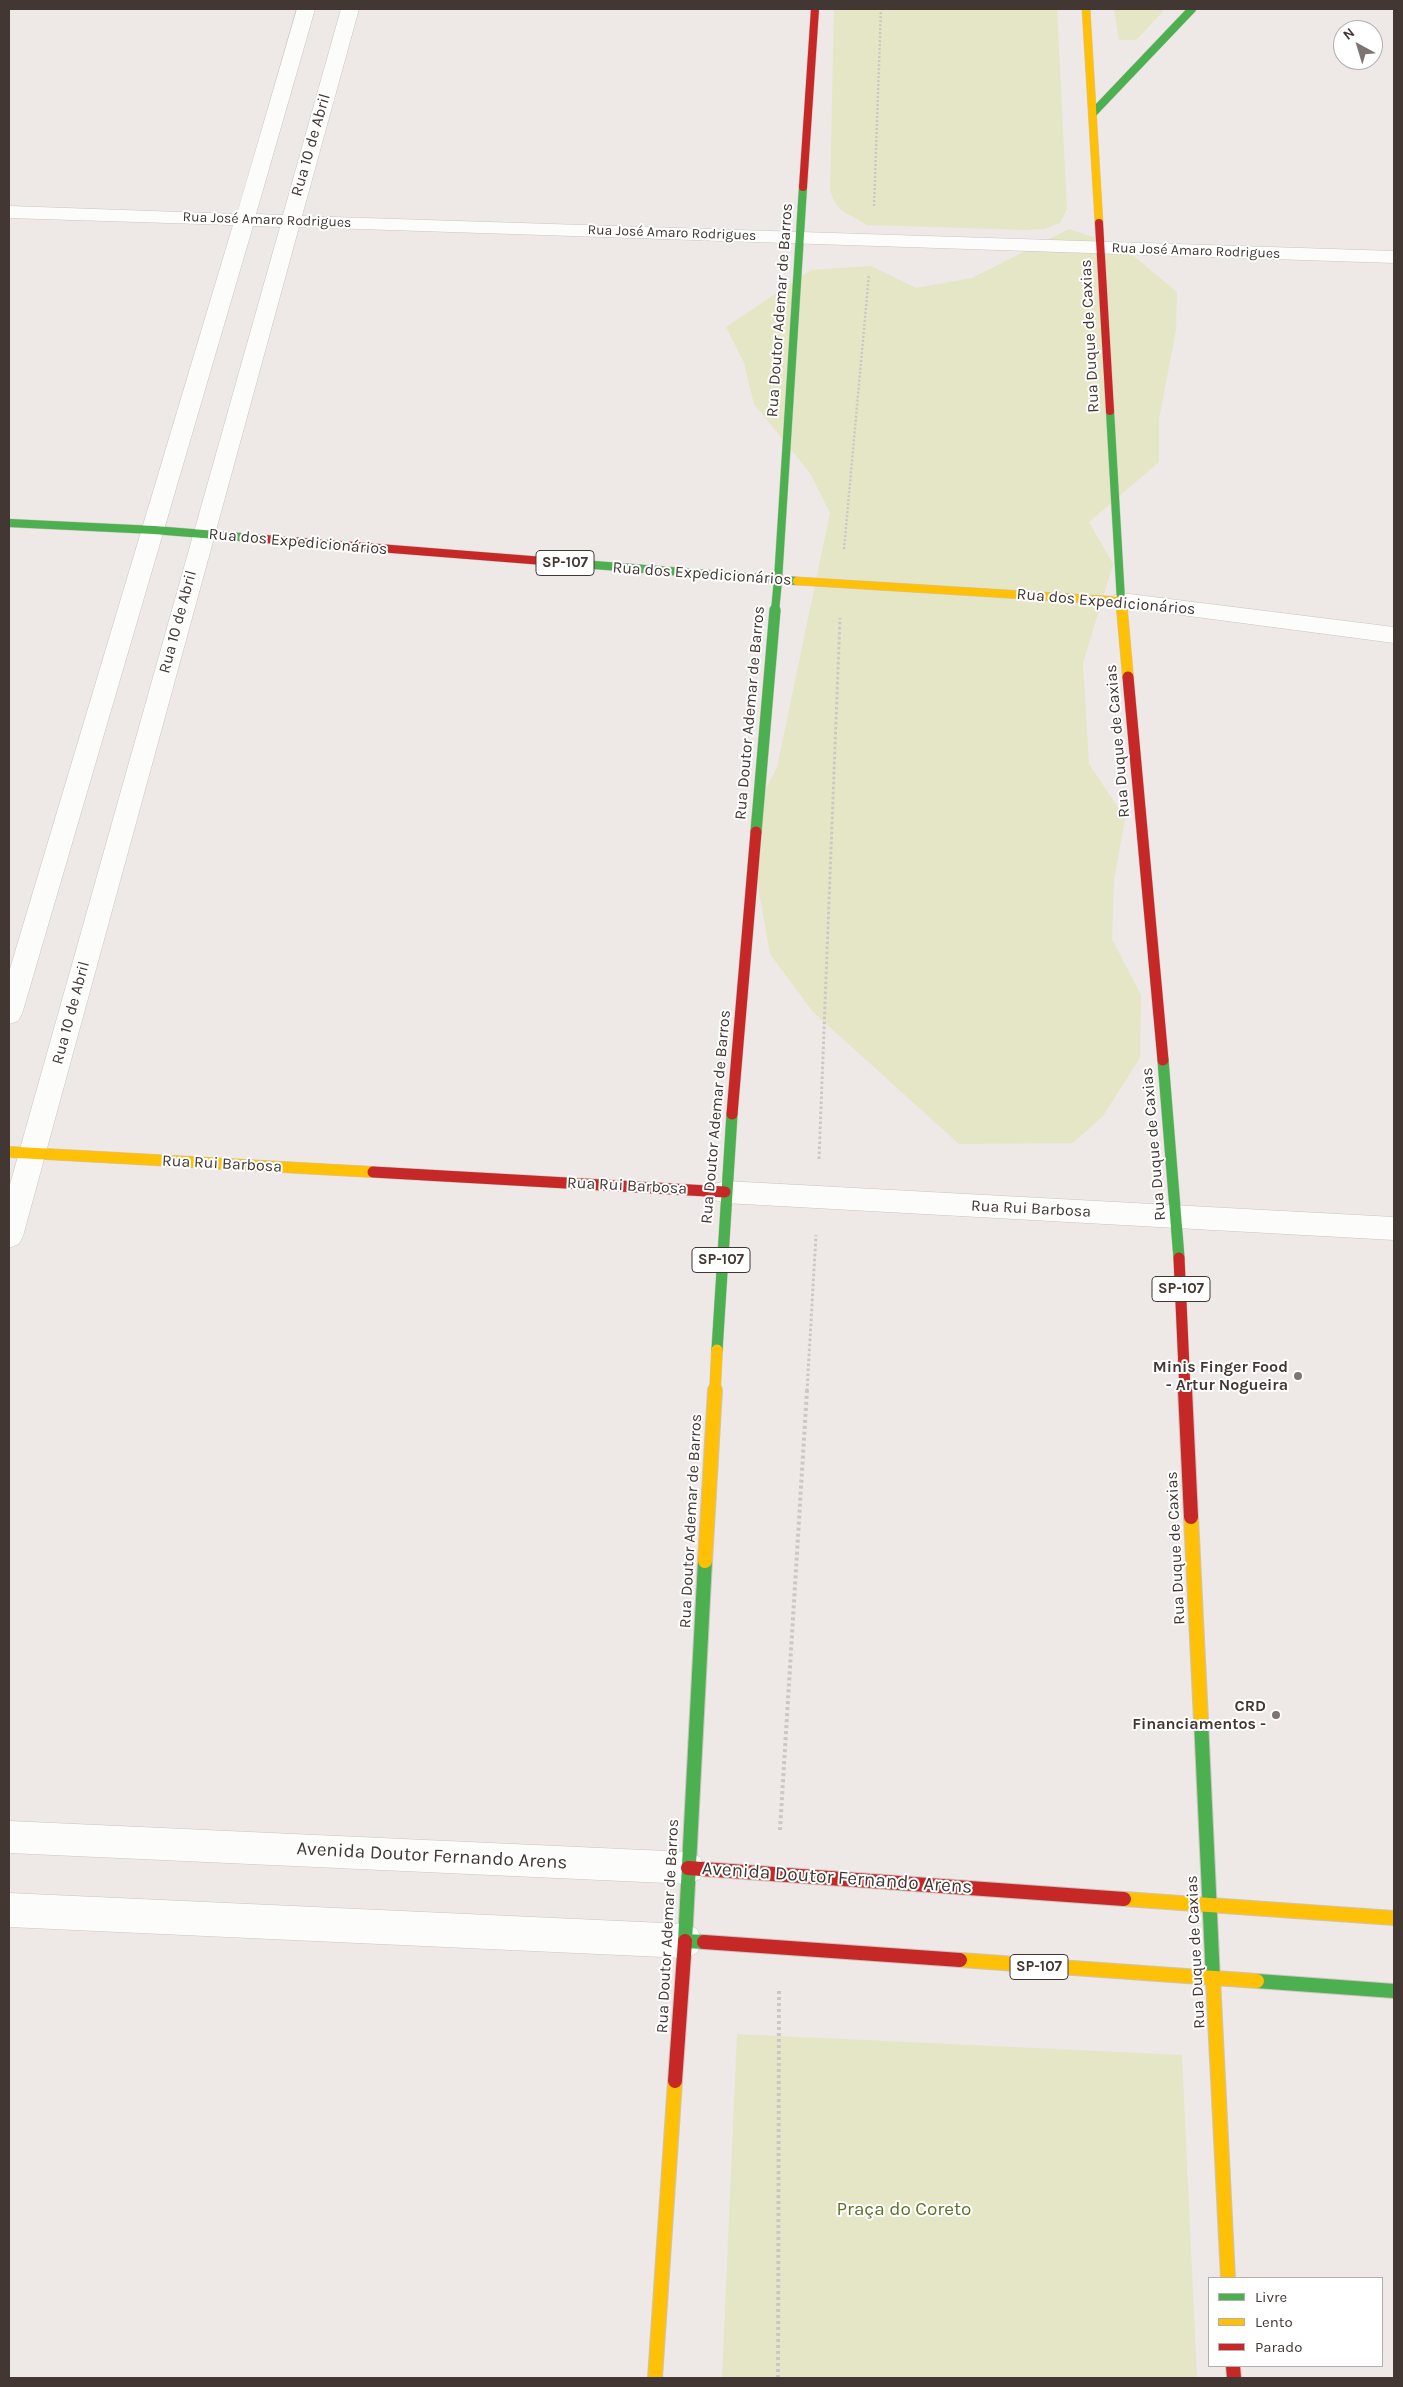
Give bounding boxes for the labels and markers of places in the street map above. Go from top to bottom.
place label: Minis Finger Food - Artur Nogueira [1153,1357,1288,1395]
marker: Minis Finger Food - Artur Nogueira [1292,1370,1304,1382]
place label: CRD Financiamentos - [1132,1696,1266,1734]
marker: CRD Financiamentos - [1270,1709,1282,1721]

